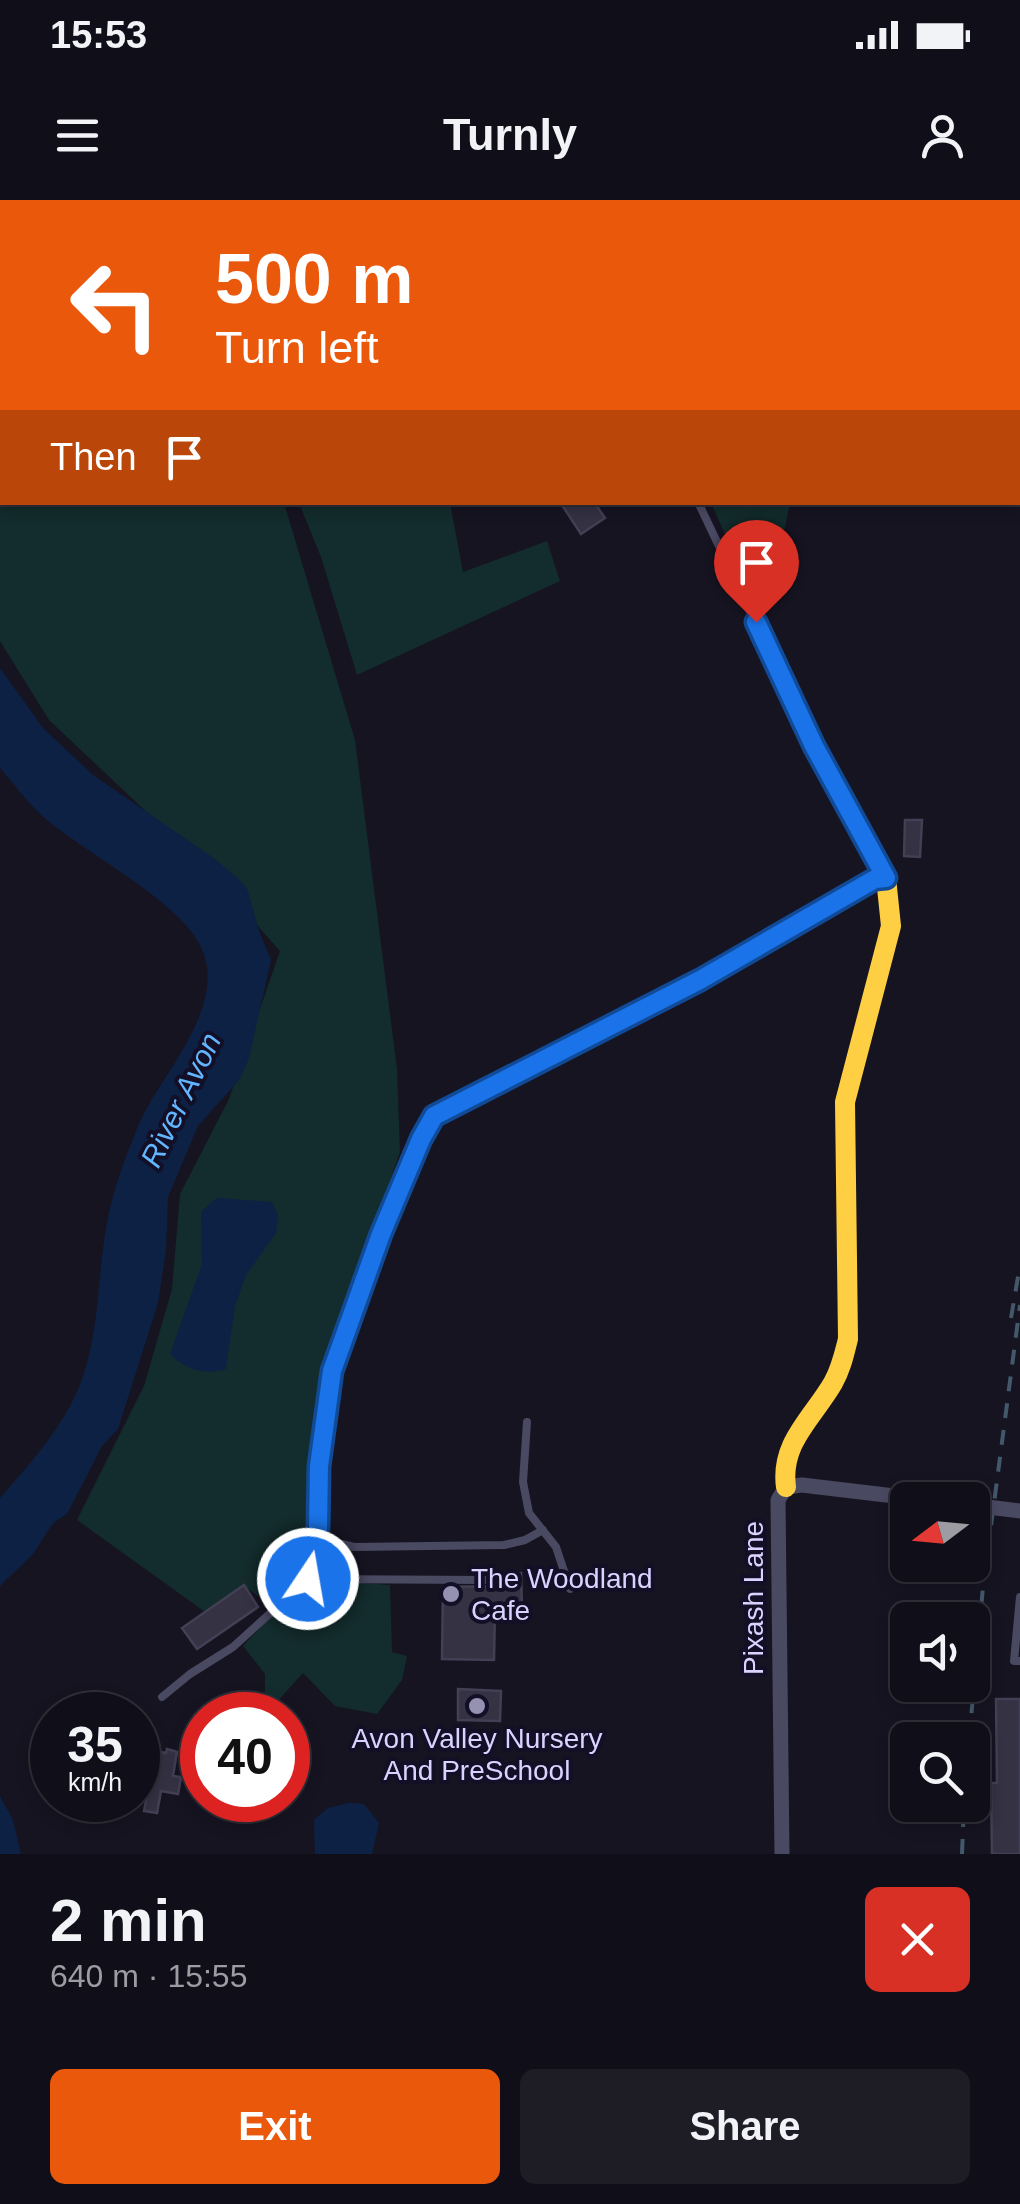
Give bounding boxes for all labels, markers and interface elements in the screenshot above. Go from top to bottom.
text: 15:53 [50,14,147,56]
icon: menu [50,108,105,163]
icon: person [915,108,970,163]
text: Turnly [443,109,577,160]
icon: left [50,240,180,370]
text: 500 m [215,240,413,318]
text: Turn left [215,322,378,373]
icon: arrive [157,430,212,485]
text: Then [50,436,137,478]
pin [714,520,799,623]
icon: arrive [729,535,784,590]
water label: River Avon [134,1027,227,1172]
north arrow [890,1482,990,1582]
map controls [890,1482,990,1822]
street label: Pixash Lane [738,1521,769,1675]
position arrow [256,1527,360,1631]
place label: The Woodland Cafe [471,1563,653,1626]
marker: The Woodland Cafe [440,1583,462,1605]
button: sound [890,1602,990,1702]
speed limit sign: 40 [180,1692,310,1822]
marker: Avon Valley Nursery And PreSchool [466,1695,488,1717]
text: 35 [67,1717,123,1773]
button: search [890,1722,990,1822]
place label: Avon Valley Nursery And PreSchool [351,1723,603,1786]
text: km/h [68,1768,122,1796]
text: 2 min [50,1887,207,1954]
button: close [865,1887,970,1992]
text: 640 m · 15:55 [50,1958,247,1994]
button: Exit [50,2069,500,2184]
button: Share [520,2069,970,2184]

